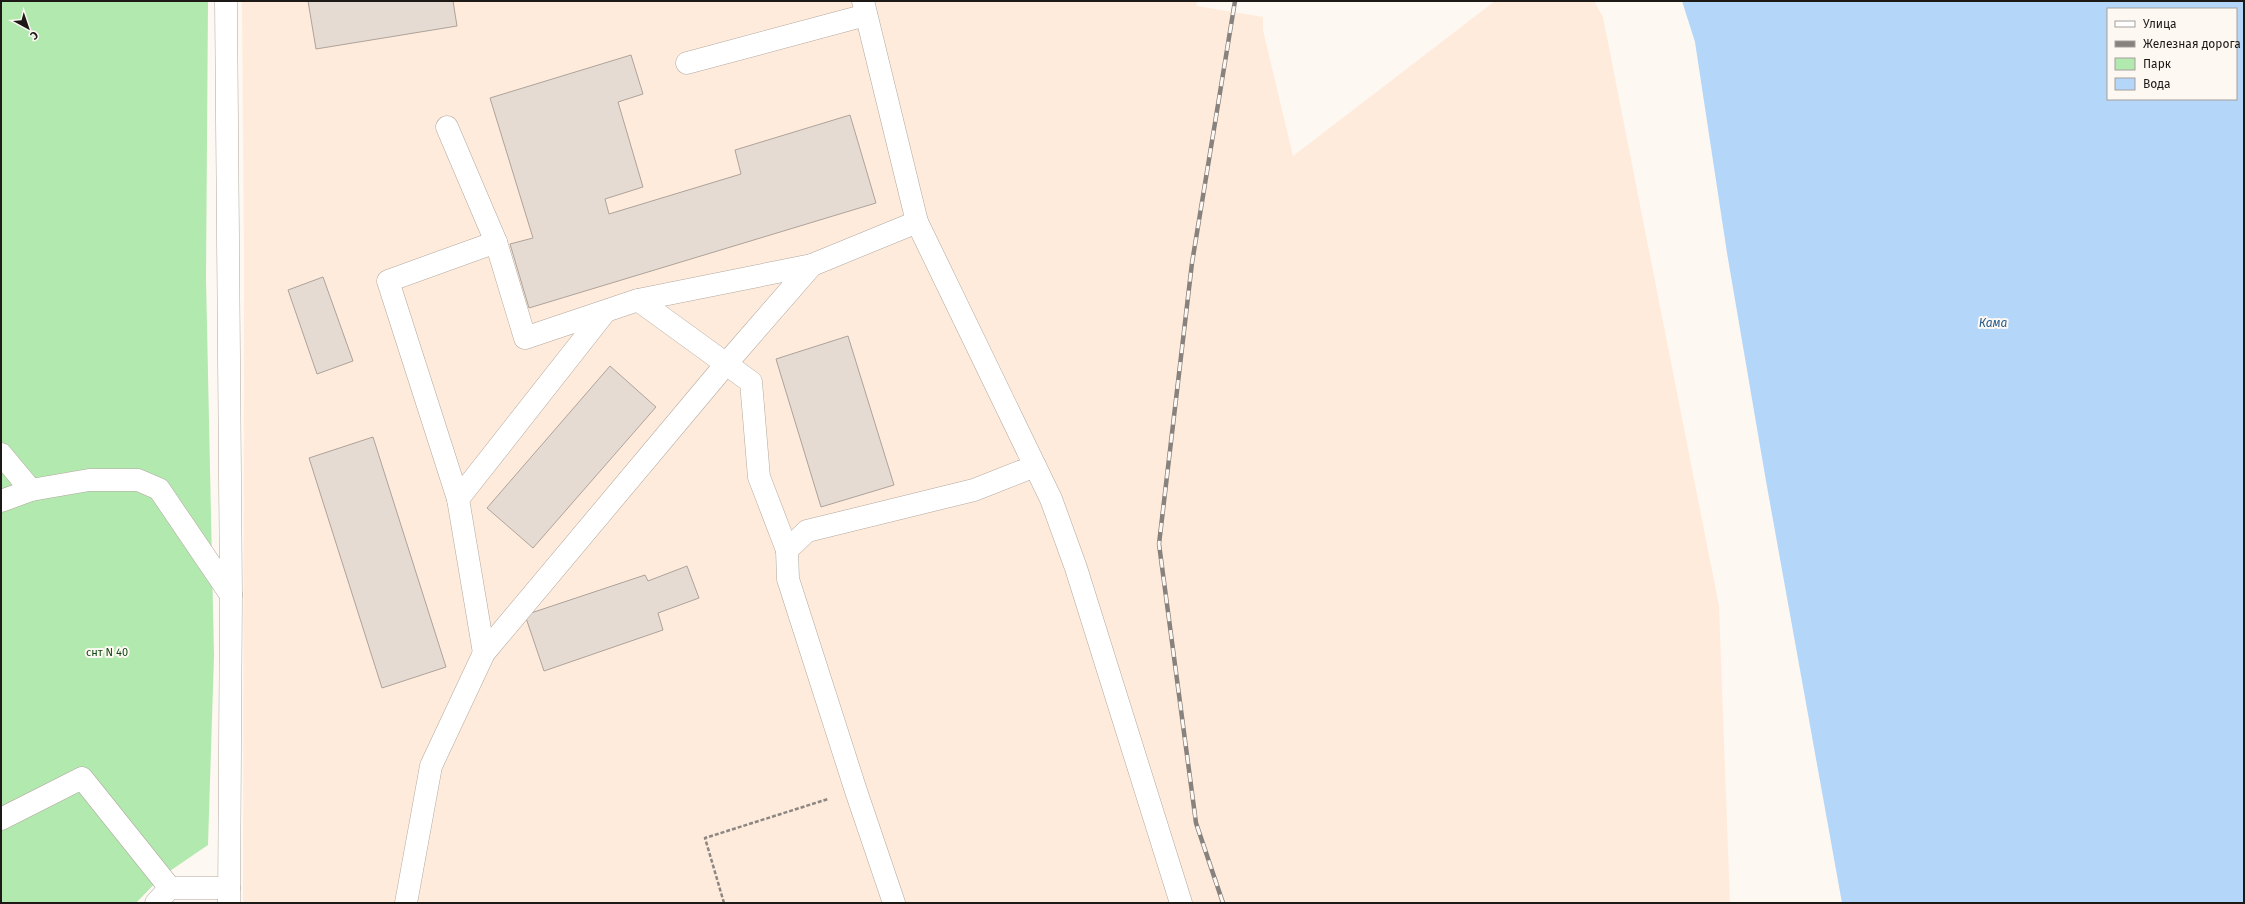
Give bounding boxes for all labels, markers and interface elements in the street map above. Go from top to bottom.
north arrow [8,8,48,48]
legend [2107,8,2237,100]
text: Улица [2143,17,2177,31]
text: С [27,28,41,43]
text: Железная дорога [2143,37,2241,51]
text: Парк [2143,57,2172,71]
text: Вода [2143,77,2170,91]
water label: Кама [1979,316,2007,330]
park label: снт N 40 [86,646,128,659]

